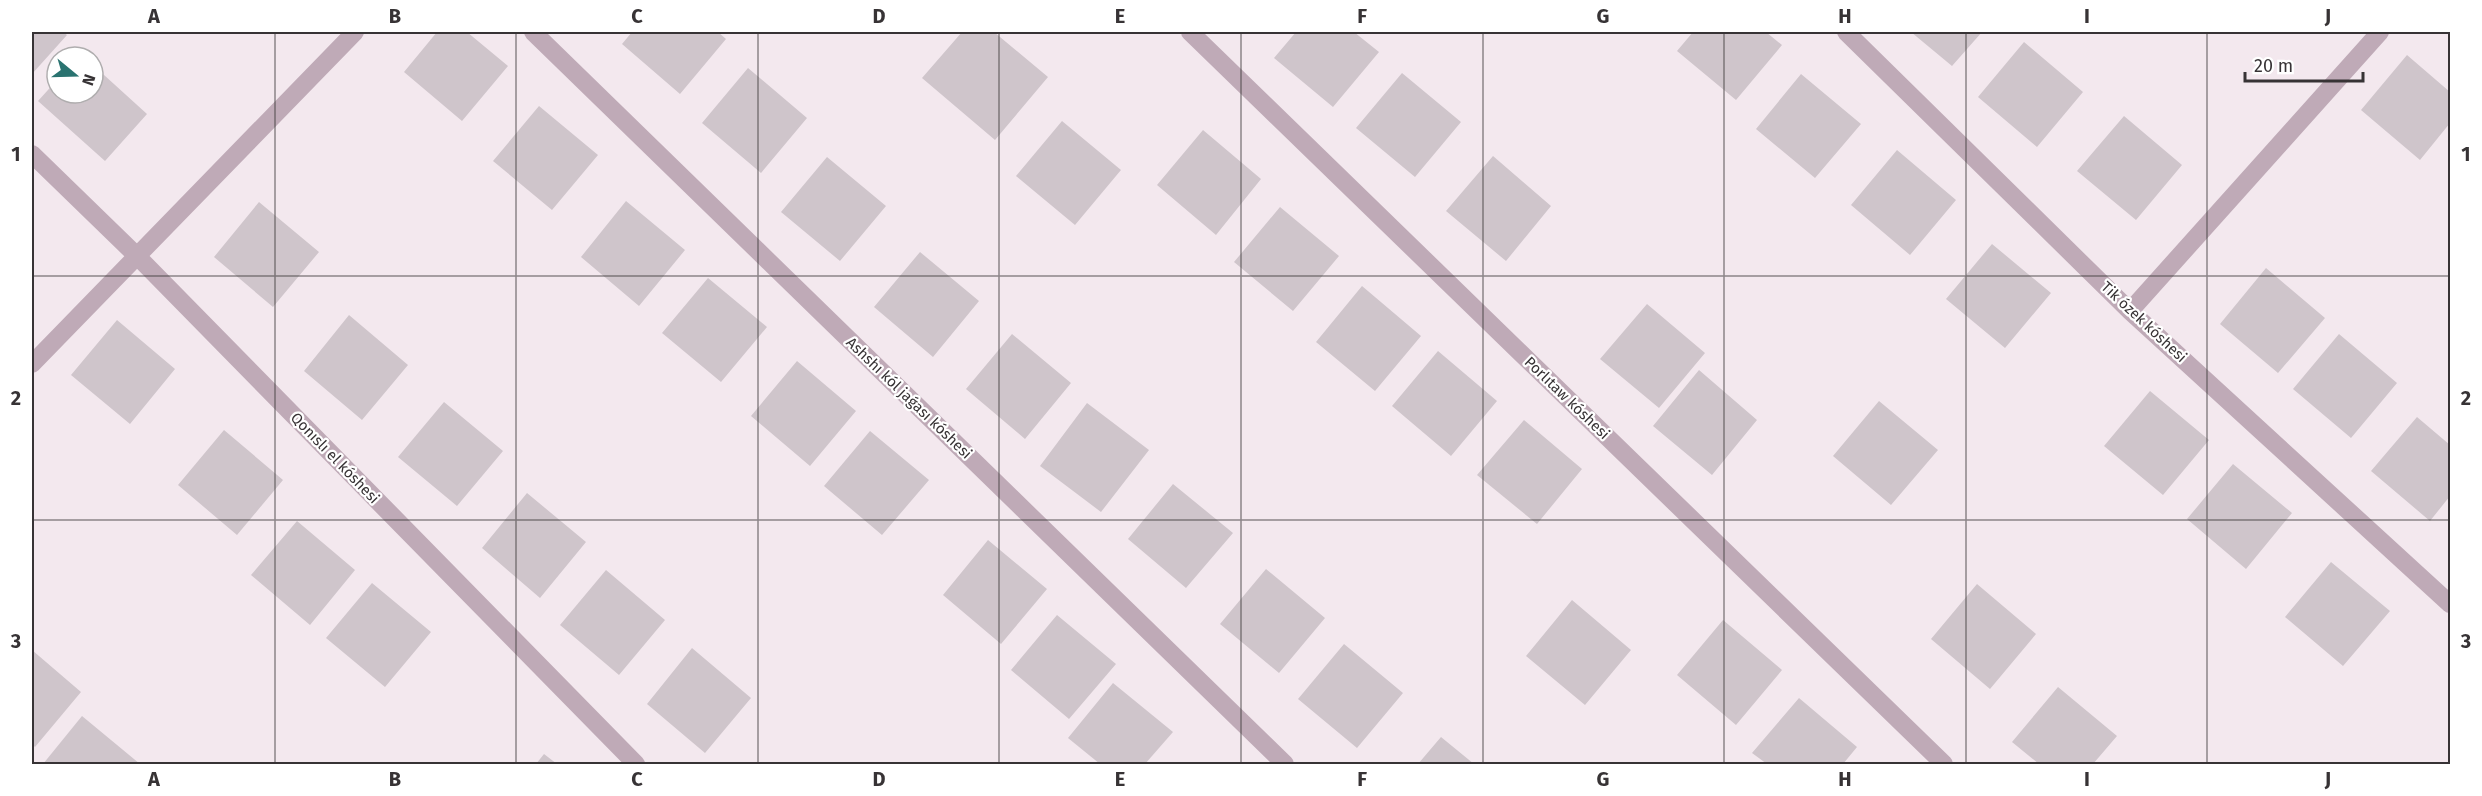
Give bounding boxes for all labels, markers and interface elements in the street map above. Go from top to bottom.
text: A [147,4,161,28]
text: B [389,4,401,28]
text: C [631,4,643,28]
text: D [872,4,886,28]
text: E [1115,4,1125,28]
text: F [1357,4,1367,28]
text: G [1597,4,1609,28]
text: H [1838,4,1852,28]
text: I [2084,4,2090,28]
text: J [2324,4,2331,28]
north arrow [45,45,105,105]
scale bar [2245,45,2364,83]
text: 20 m [2254,55,2293,77]
text: N [78,72,99,88]
text: 1 [11,142,21,166]
text: 1 [2461,142,2471,166]
street label: Tik ózek kóshesi [2098,278,2190,366]
street label: Ashshı kól jaǵası kóshesi [842,333,976,463]
street label: Porlıtaw kóshesi [1521,353,1613,443]
text: 2 [11,386,21,410]
text: 2 [2461,386,2471,410]
street label: Qonıslı el kóshesi [287,409,383,507]
text: 3 [10,629,21,653]
text: 3 [2460,629,2471,653]
text: A [147,767,161,791]
text: B [389,767,401,791]
text: C [631,767,643,791]
text: D [872,767,886,791]
text: E [1115,767,1125,791]
text: F [1357,767,1367,791]
text: G [1597,767,1609,791]
text: H [1838,767,1852,791]
text: I [2084,767,2090,791]
text: J [2324,767,2331,791]

